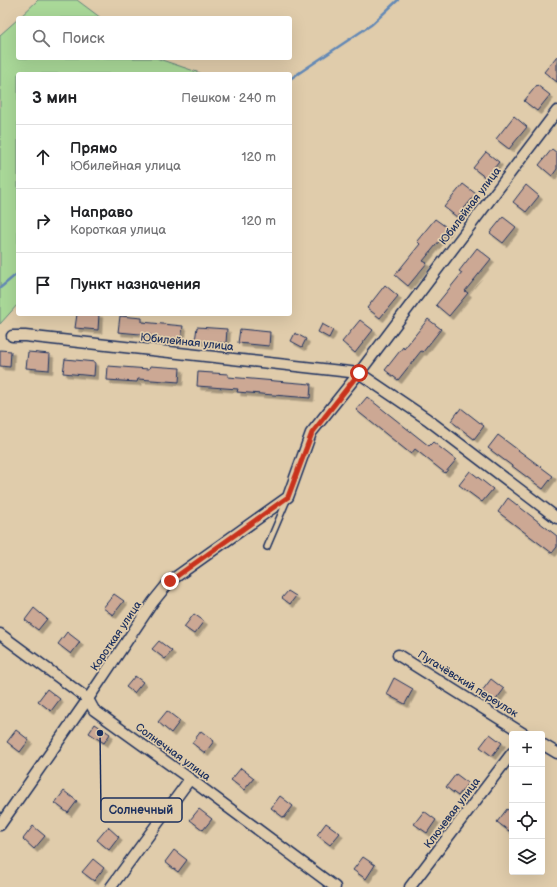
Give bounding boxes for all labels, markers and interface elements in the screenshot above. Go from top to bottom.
search box [16,16,292,60]
icon: search [30,27,52,49]
text: Поиск [62,29,105,48]
text: 3 мин [32,88,77,108]
text: Пешком · 240 m [181,90,276,106]
text: Прямо [70,139,117,158]
icon: ahead [32,146,54,168]
text: 120 m [241,149,276,165]
text: Юбилейная улица [70,158,181,174]
street label: Юбилейная улица [437,164,504,247]
text: Направо [70,203,133,222]
icon: right [32,210,54,232]
text: 120 m [241,213,276,229]
text: Короткая улица [70,222,166,238]
icon: arrive [32,274,54,296]
text: Пункт назначения [70,275,201,294]
street label: Юбилейная улица [140,331,235,353]
route start [350,364,368,382]
route end [161,572,179,590]
street label: Короткая улица [88,598,144,673]
street label: Пугачёвский переулок [415,648,521,720]
street label: Солнечная улица [133,720,213,784]
map controls [509,731,545,875]
button: + [509,731,545,767]
button: − [509,767,545,803]
street label: Ключевая улица [421,775,483,851]
callout: Солнечный [101,798,182,822]
text: Солнечный [109,803,173,818]
button: locate [509,803,545,839]
button: layers [509,839,545,875]

